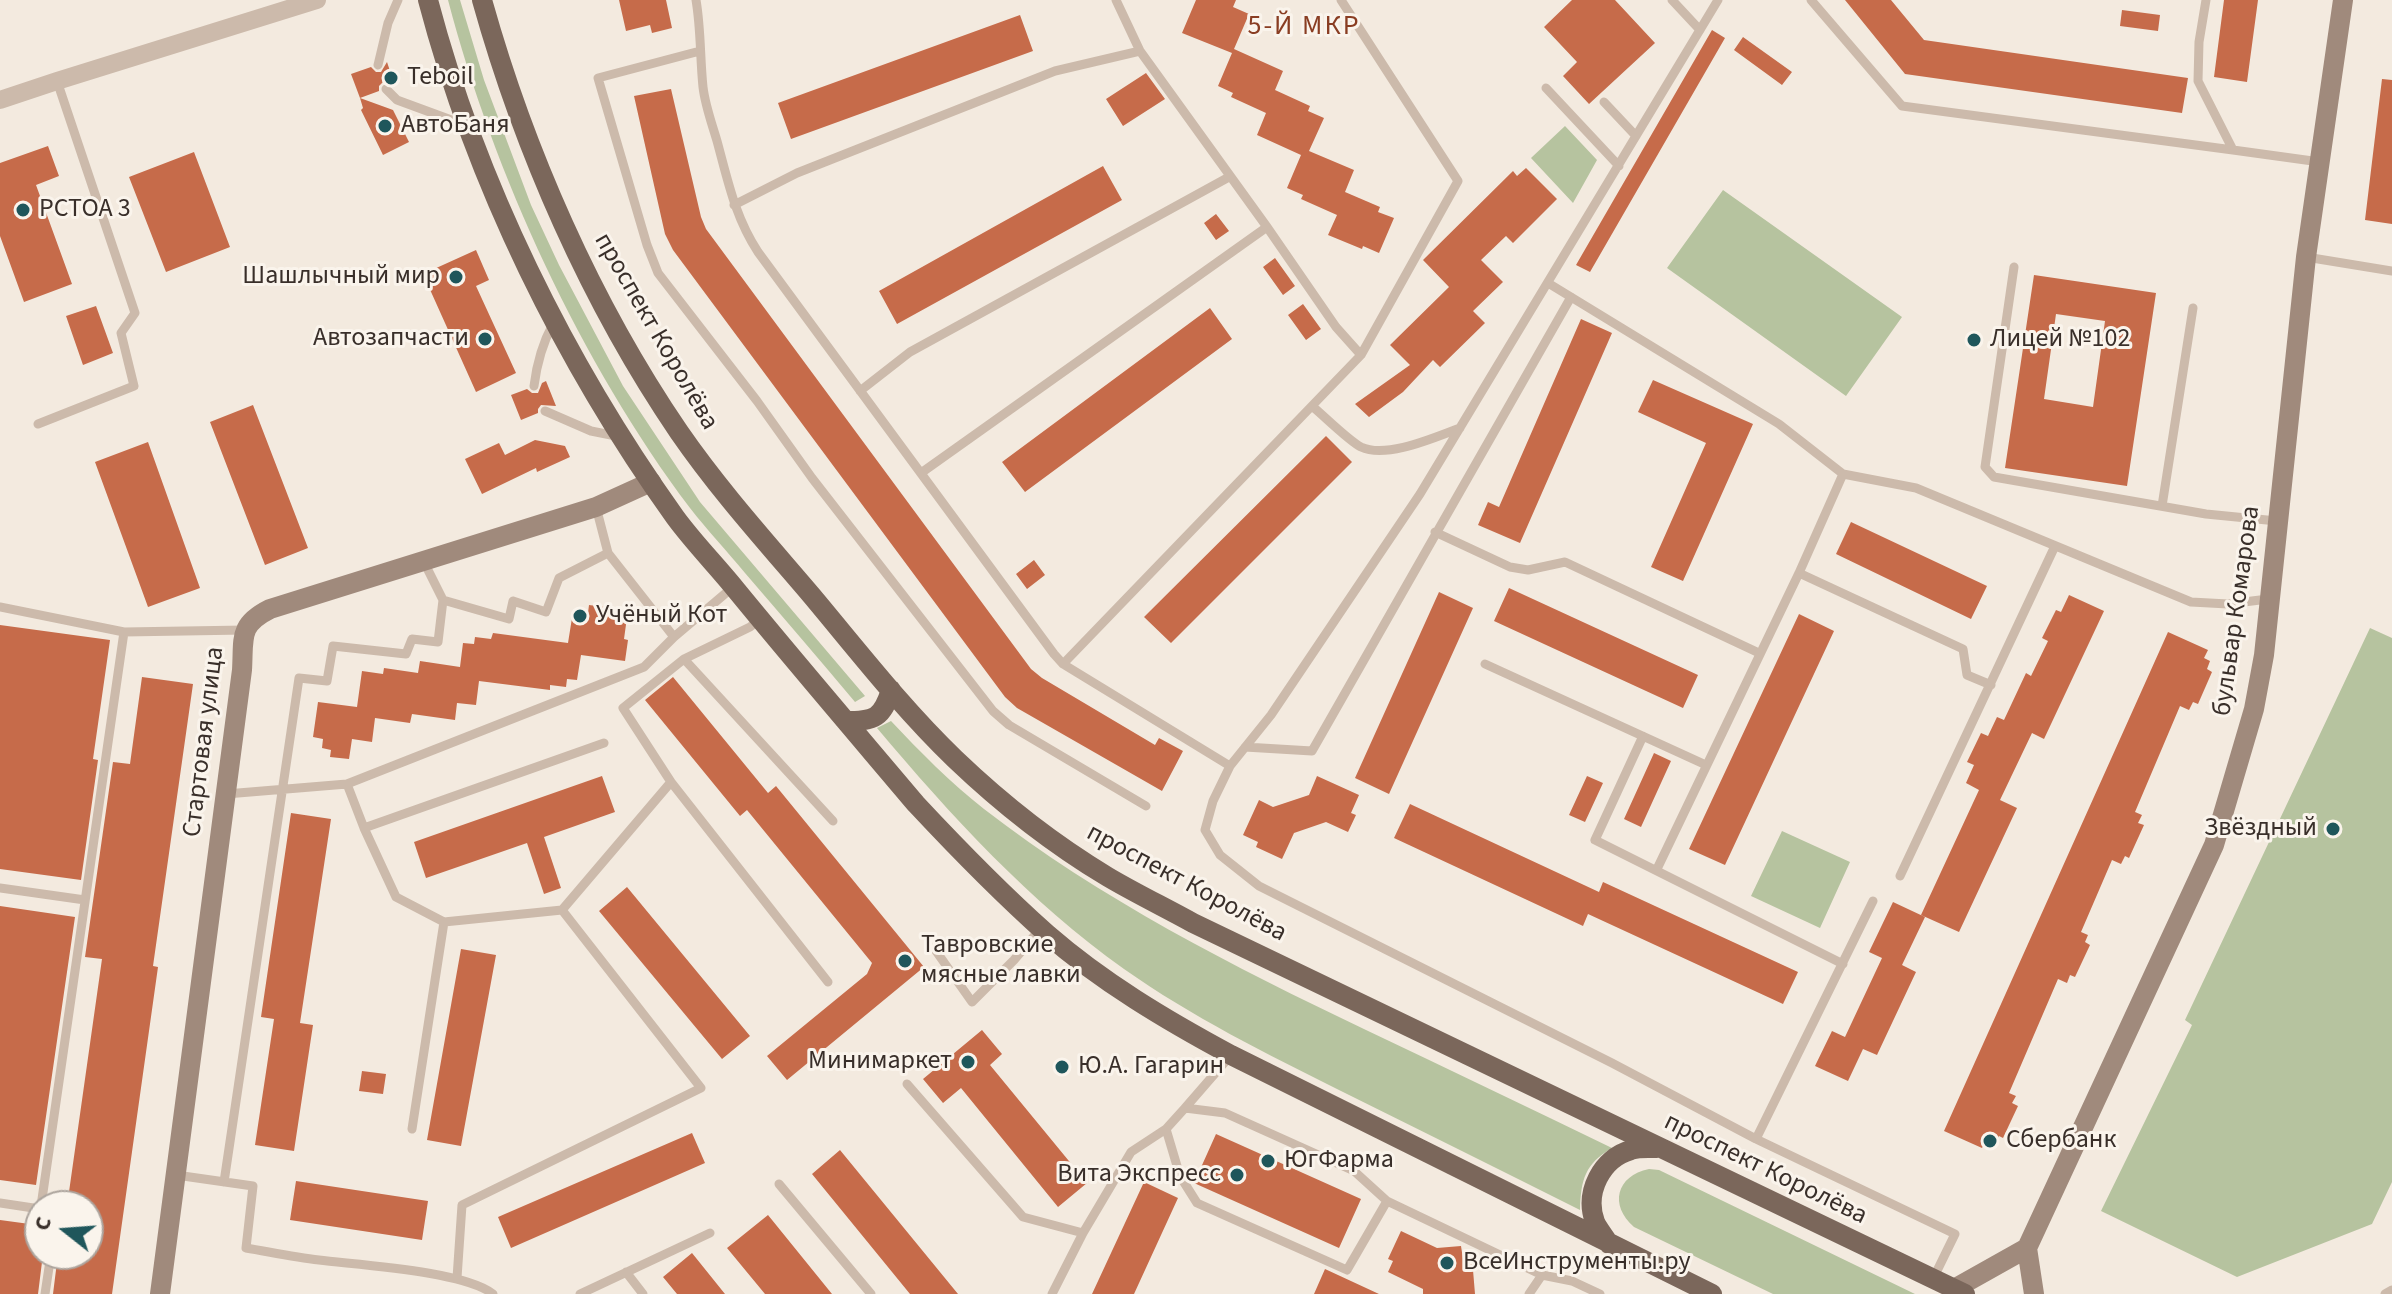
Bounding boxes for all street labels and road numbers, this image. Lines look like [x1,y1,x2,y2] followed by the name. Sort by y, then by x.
[586,228,724,436] street label: проспект Королёва
[2208,504,2268,718] street label: бульвар Комарова
[178,645,232,839] street label: Стартовая улица
[1081,818,1291,950] street label: проспект Королёва
[1658,1107,1872,1233] street label: проспект Королёва

